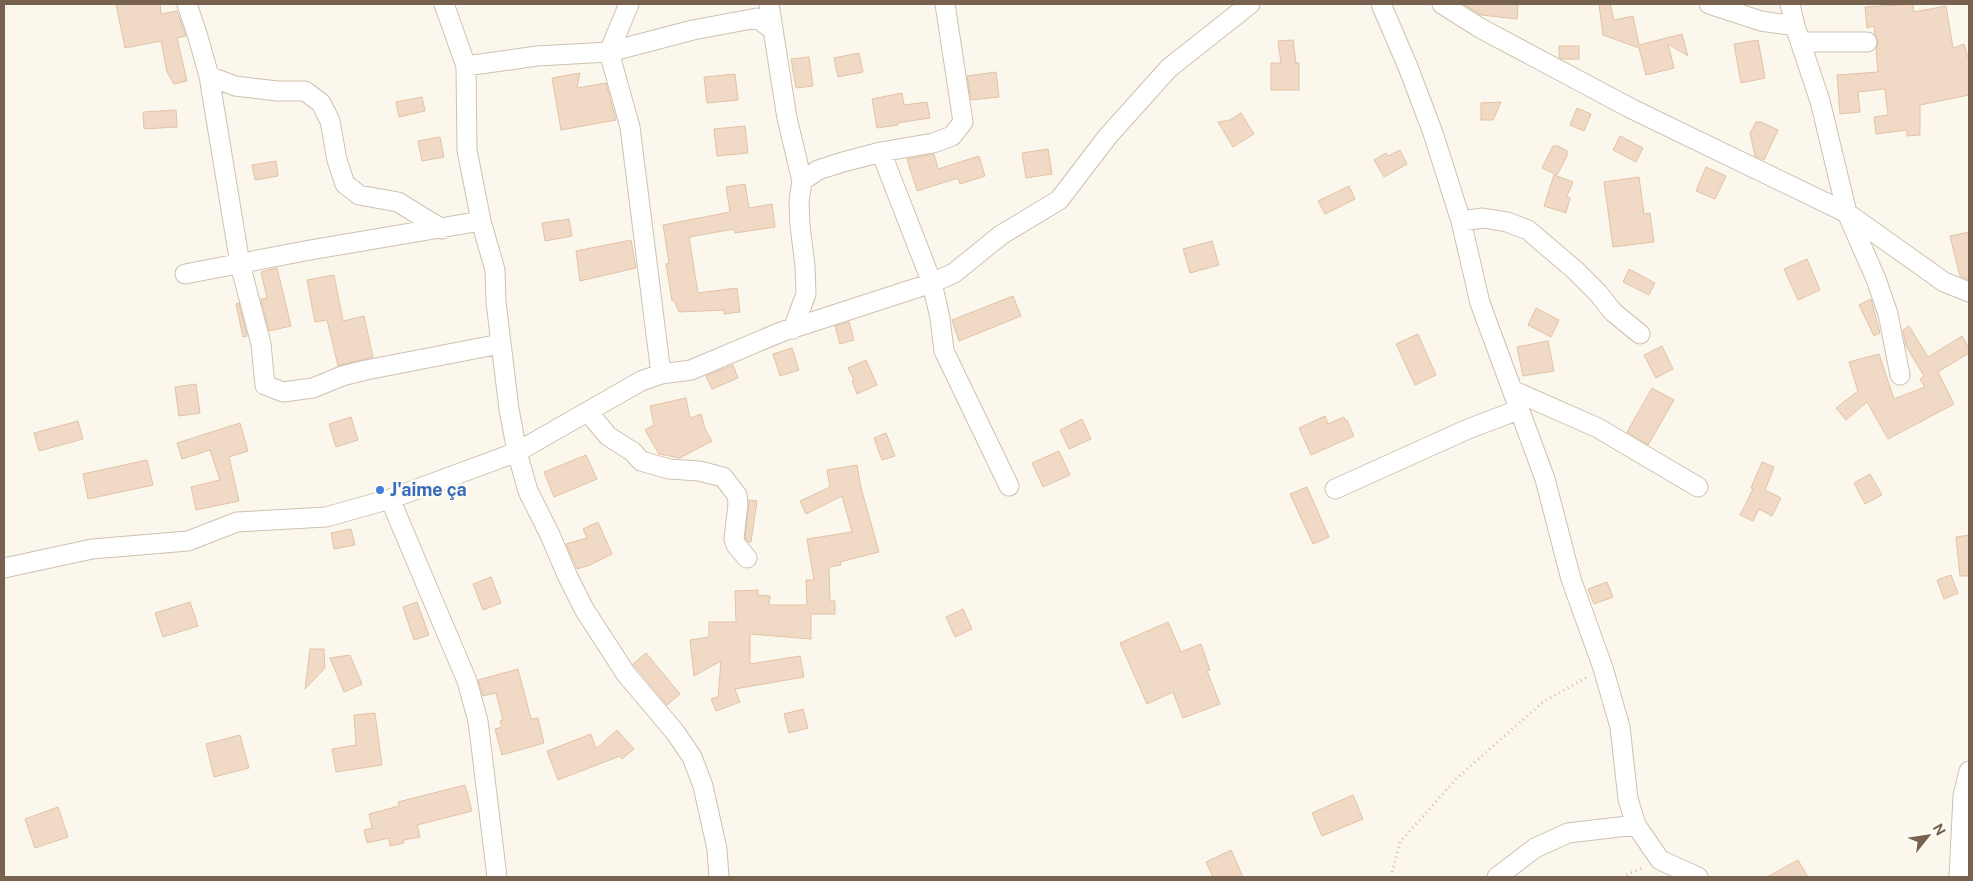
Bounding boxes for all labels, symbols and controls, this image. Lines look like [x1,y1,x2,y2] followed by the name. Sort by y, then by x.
[390,479,467,500] place label: J'aime ça
[374,484,386,496] marker: J'aime ça
[1903,811,1953,861] north arrow
[1930,821,1949,838] text: N

